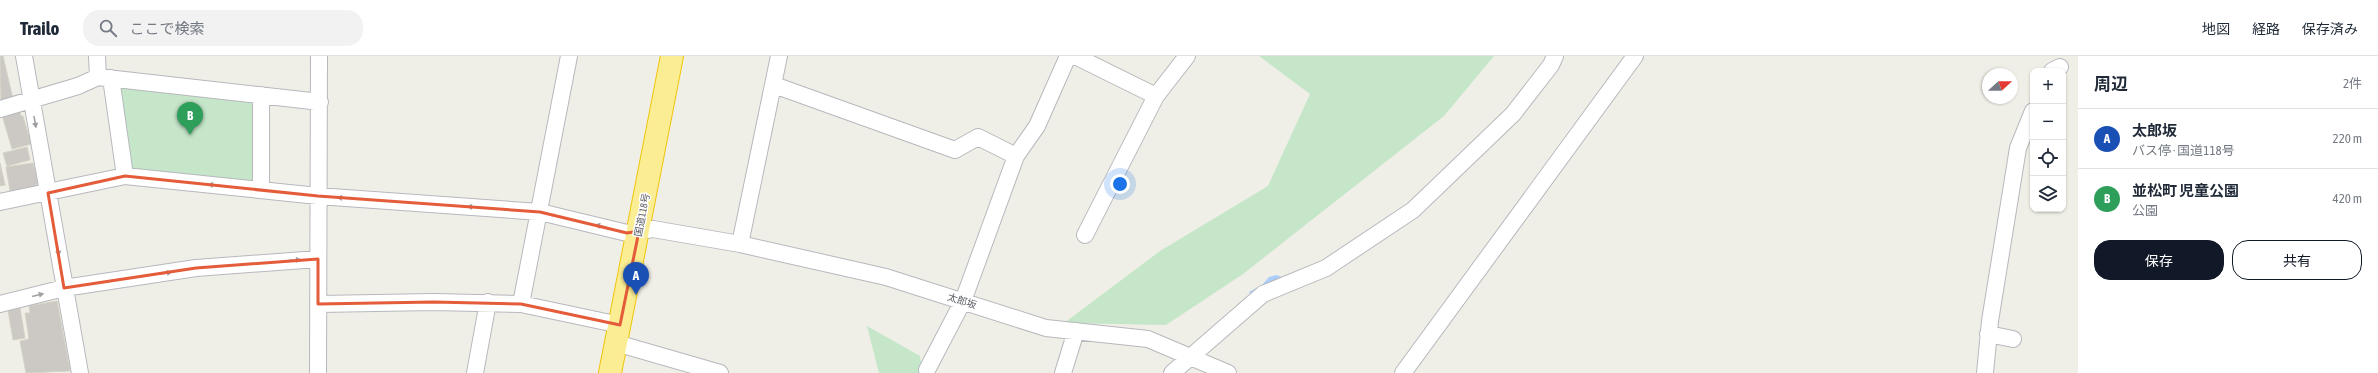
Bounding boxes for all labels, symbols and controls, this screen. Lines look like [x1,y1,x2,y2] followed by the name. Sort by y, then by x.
[83,10,363,46] search box
[20,17,59,39] text: Trailo
[97,17,119,39] icon: search
[129,20,204,37] text: ここで検索
[2202,21,2230,37] text: 地図
[2252,21,2280,37] text: 経路
[2302,21,2358,37] text: 保存済み
[1982,68,2018,104] north arrow
[2030,68,2066,212] map controls
[2030,68,2066,104] button: +
[2094,74,2128,94] text: 周辺
[2343,76,2362,91] text: 2件
[177,102,203,135] pin: B
[2030,104,2066,140] button: −
[32,116,38,128] one-way arrow
[2132,122,2177,139] text: 太郎坂
[2104,131,2110,146] text: A
[2333,131,2362,146] text: 220 m
[2030,140,2066,176] button: locate
[2132,143,2235,158] text: バス停 · 国道118号
[1110,174,1130,194] your location
[2030,176,2066,212] button: layers
[208,182,220,188] one-way arrow
[2132,182,2239,199] text: 並松町 児童公園
[2104,191,2110,206] text: B
[2333,191,2362,206] text: 420 m
[632,192,652,238] street label: 国道118号
[337,194,349,201] one-way arrow
[467,203,479,210] one-way arrow
[2132,203,2158,218] text: 公園
[595,223,607,229] one-way arrow
[2094,240,2224,280] button: 保存
[2232,240,2362,280] button: 共有
[55,244,61,256] one-way arrow
[289,257,301,264] one-way arrow
[623,262,649,295] pin: A
[160,269,172,275] one-way arrow
[32,291,44,297] one-way arrow
[946,291,978,311] street label: 太郎坂

